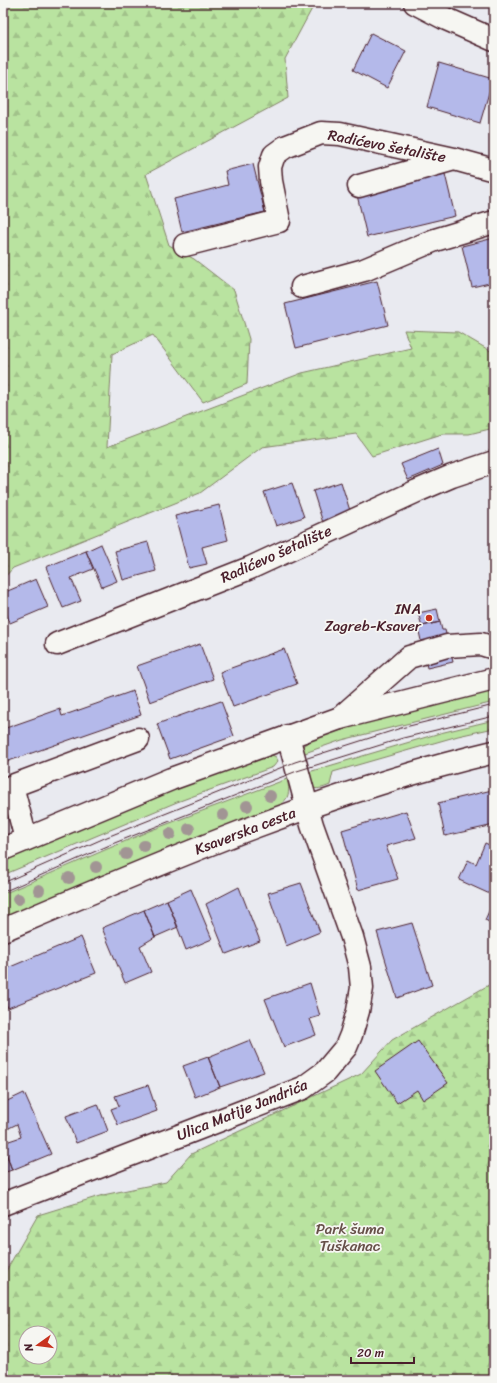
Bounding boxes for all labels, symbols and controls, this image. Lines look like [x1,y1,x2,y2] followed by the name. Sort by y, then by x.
[326,122,448,170] street label: Radićevo šetalište
[216,518,336,590] street label: Radićevo šetalište
[325,596,422,639] place label: INA Zagreb-Ksaver
[424,613,434,623] marker: INA Zagreb-Ksaver
[190,800,300,862] street label: Ksaverska cesta
[172,1072,312,1148] street label: Ulica Matije Jandrića
[316,1216,385,1259] park label: Park šuma Tuškanac
[18,1325,58,1365] north arrow
[351,1339,414,1365] scale bar
[19,1341,39,1354] text: N
[357,1342,384,1364] text: 20 m

